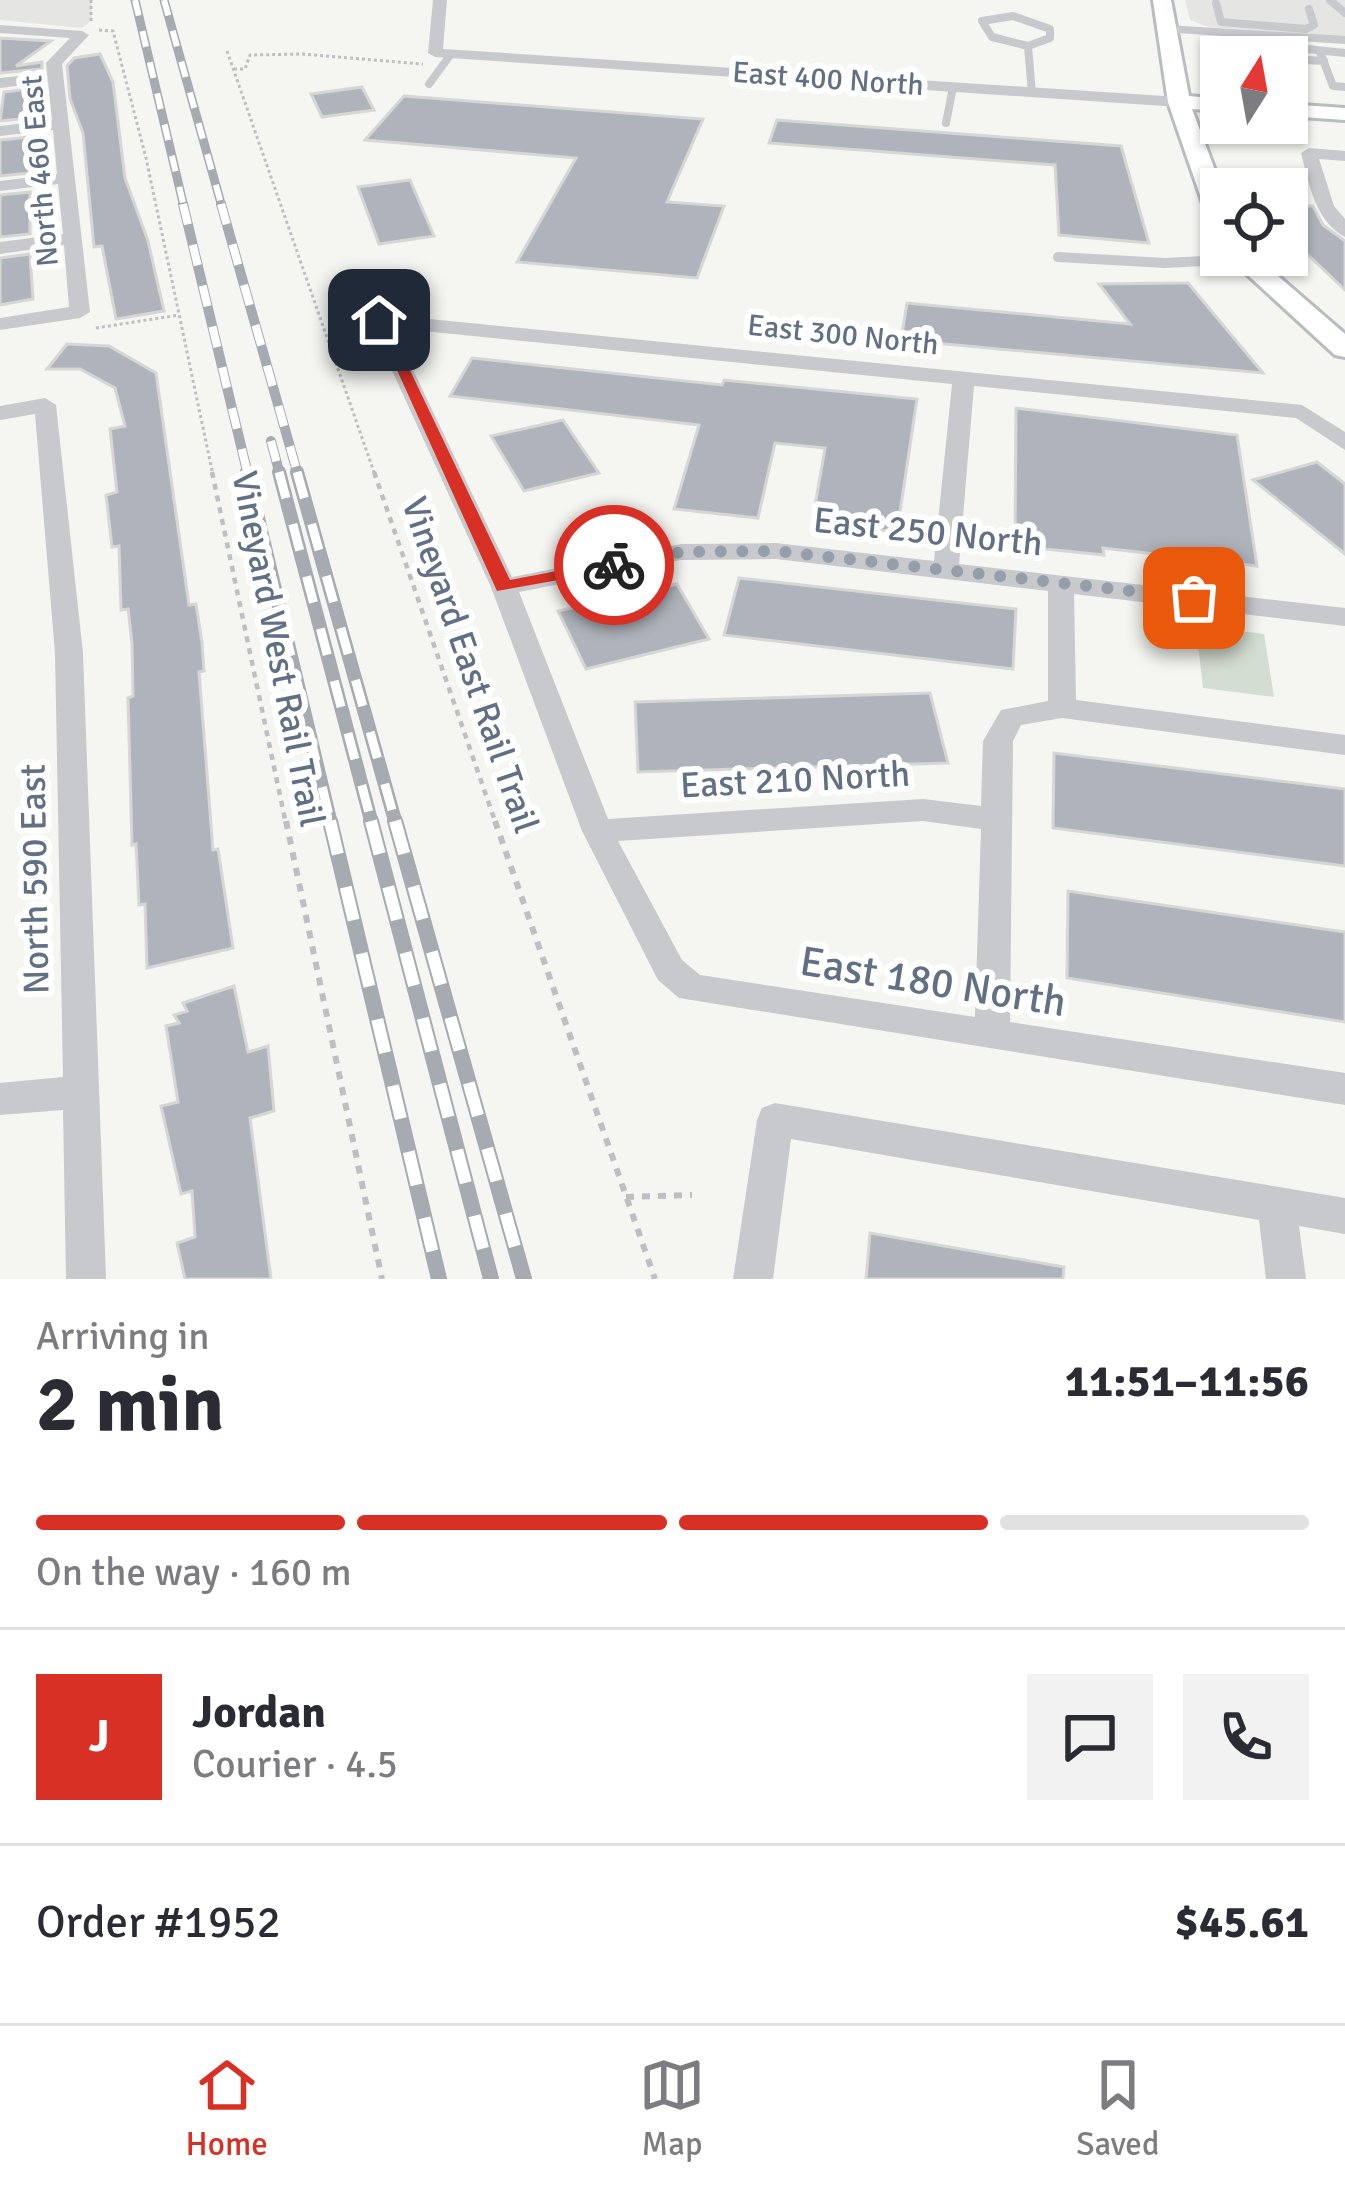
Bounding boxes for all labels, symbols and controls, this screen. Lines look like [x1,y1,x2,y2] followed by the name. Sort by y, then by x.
[1200,36,1308,144] north arrow
[1200,36,1308,276] map controls
[731,54,925,104] street label: East 400 North
[13,74,67,268] street label: North 460 East
[1200,168,1308,276] button: locate
[328,269,430,371] pin
[346,287,412,353] icon: home
[746,307,940,363] street label: East 300 North
[221,467,335,831] street label: Vineyard West Rail Trail
[391,491,549,839] street label: Vineyard East Rail Trail
[811,498,1045,566] street label: East 250 North
[554,505,674,625] courier
[581,532,647,598] icon: bike
[1143,547,1245,649] pin
[1161,565,1227,631] icon: bag
[679,752,911,808] street label: East 210 North
[10,763,60,995] street label: North 590 East
[796,936,1070,1028] street label: East 180 North
[36,1312,210,1360] text: Arriving in
[1065,1354,1309,1409] text: 11:51–11:56
[36,1357,224,1453] text: 2 min
[36,1548,352,1596] text: On the way · 160 m
[1027,1674,1153,1800] button: chat
[1183,1674,1309,1800] button: phone
[192,1685,326,1740] text: Jordan
[88,1709,110,1764] text: J
[192,1740,398,1788] text: Courier · 4.5
[36,1895,281,1950] text: Order #1952
[1175,1895,1309,1950] text: $45.61
[186,2052,268,2165] tab: Home
[639,2052,705,2165] tab: Map
[1076,2052,1159,2165] tab: Saved

